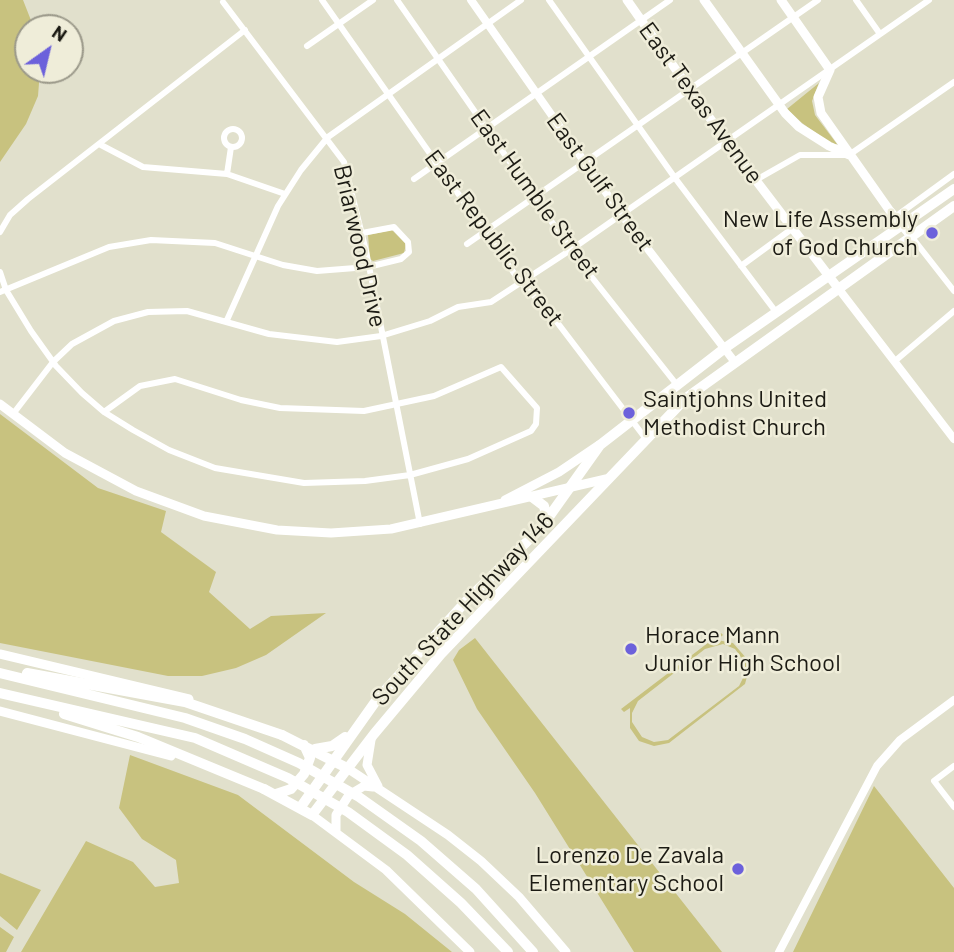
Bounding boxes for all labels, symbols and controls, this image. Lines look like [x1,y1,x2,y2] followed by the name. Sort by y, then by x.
[14,14,84,84] north arrow
[633,17,769,189] street label: East Texas Avenue
[48,20,72,46] text: N
[464,104,606,284] street label: East Humble Street
[540,107,660,257] street label: East Gulf Street
[418,144,570,332] street label: East Republic Street
[327,162,393,330] street label: Briarwood Drive
[723,205,918,261] place label: New Life Assembly of God Church
[924,225,940,241] marker: New Life Assembly of God Church
[643,385,827,441] place label: Saintjohns United Methodist Church
[621,405,637,421] marker: Saintjohns United Methodist Church
[366,506,560,712] street label: South State Highway 146
[645,621,841,677] place label: Horace Mann Junior High School
[623,641,639,657] marker: Horace Mann Junior High School
[529,841,724,897] place label: Lorenzo De Zavala Elementary School
[730,861,746,877] marker: Lorenzo De Zavala Elementary School

